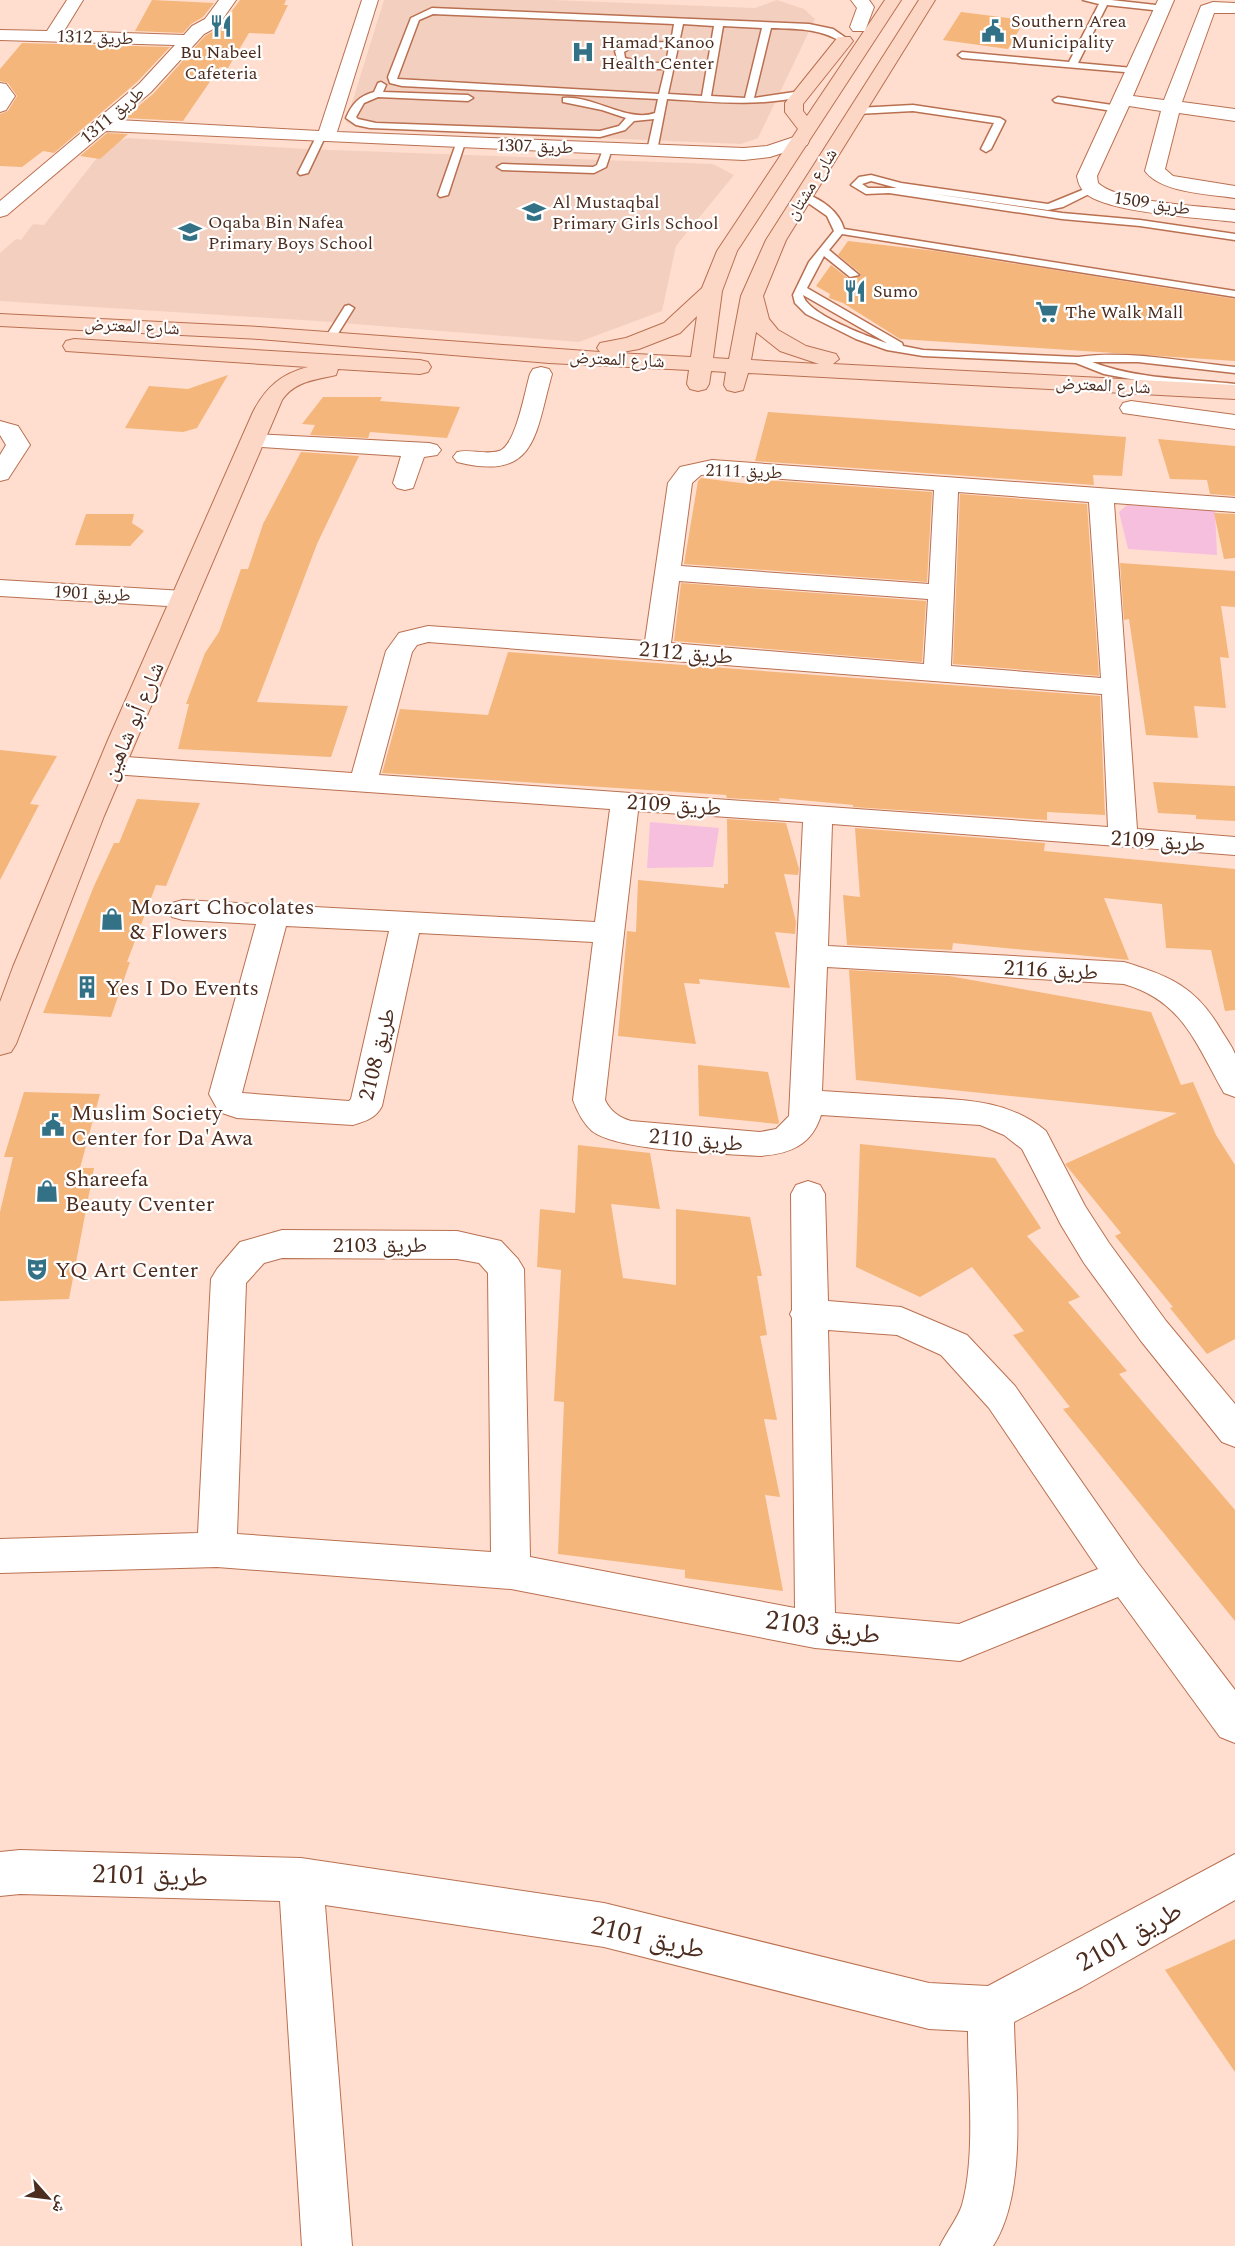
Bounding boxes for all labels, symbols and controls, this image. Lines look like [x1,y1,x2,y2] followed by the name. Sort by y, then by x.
[1011,8,1127,56] place label: Southern Area Municipality
[208,13,234,39] restaurant icon: Bu Nabeel Cafeteria
[980,18,1006,44] public building icon: Southern Area Municipality
[56,23,134,52] street label: طريق 1312
[601,29,715,77] place label: Hamad Kanoo Health Center
[180,39,262,87] place label: Bu Nabeel Cafeteria
[570,39,596,65] hospital icon: Hamad Kanoo Health Center
[74,80,151,151] street label: طريق 1311
[496,132,574,161] street label: طريق 1307
[779,143,844,226] street label: شارع مشتان
[1112,184,1192,223] street label: طريق 1509
[552,189,719,237] place label: Al Mustaqbal Primary Girls School
[521,199,547,225] school or university icon: Al Mustaqbal Primary Girls School
[208,209,373,257] place label: Oqaba Bin Nafea Primary Boys School
[177,219,203,245] school or university icon: Oqaba Bin Nafea Primary Boys School
[842,278,868,304] restaurant icon: Sumo
[873,278,918,305] place label: Sumo
[1034,299,1060,325] supermarket icon: The Walk Mall
[1065,299,1183,326] place label: The Walk Mall
[84,311,180,342] street label: شارع المعترض
[569,344,665,375] street label: شارع المعترض
[1055,370,1151,401] street label: شارع المعترض
[705,457,783,486] street label: طريق 2111
[53,578,131,609] street label: طريق 1901
[637,633,734,674] street label: طريق 2112
[93,657,173,786] street label: شارع أبو شاهين
[626,786,722,825] street label: طريق 2109
[1110,822,1206,861] street label: طريق 2109
[130,891,315,949] place label: Mozart Chocolates & Flowers
[99,906,125,932] shop icon: Mozart Chocolates & Flowers
[1003,952,1099,989] street label: طريق 2116
[105,972,259,1005] place label: Yes I Do Events
[74,974,100,1000] building icon: Yes I Do Events
[350,1004,405,1104] street label: طريق 2108
[71,1097,253,1155] place label: Muslim Society Center for Da'Awa
[40,1112,66,1138] public building icon: Muslim Society Center for Da'Awa
[647,1120,744,1161] street label: طريق 2110
[65,1163,215,1221] place label: Shareefa Beauty Cventer
[34,1178,60,1204] shop icon: Shareefa Beauty Cventer
[333,1229,427,1262] street label: طريق 2103
[55,1254,199,1287] place label: YQ Art Center
[24,1256,50,1282] theatre icon: YQ Art Center
[762,1599,883,1657] street label: طريق 2103
[91,1853,209,1899] street label: طريق 2101
[1069,1890,1190,1983] street label: طريق 2101
[586,1904,709,1971] street label: طريق 2101
[18,2168,78,2228] north arrow
[46,2191,75,2218] text: ش

